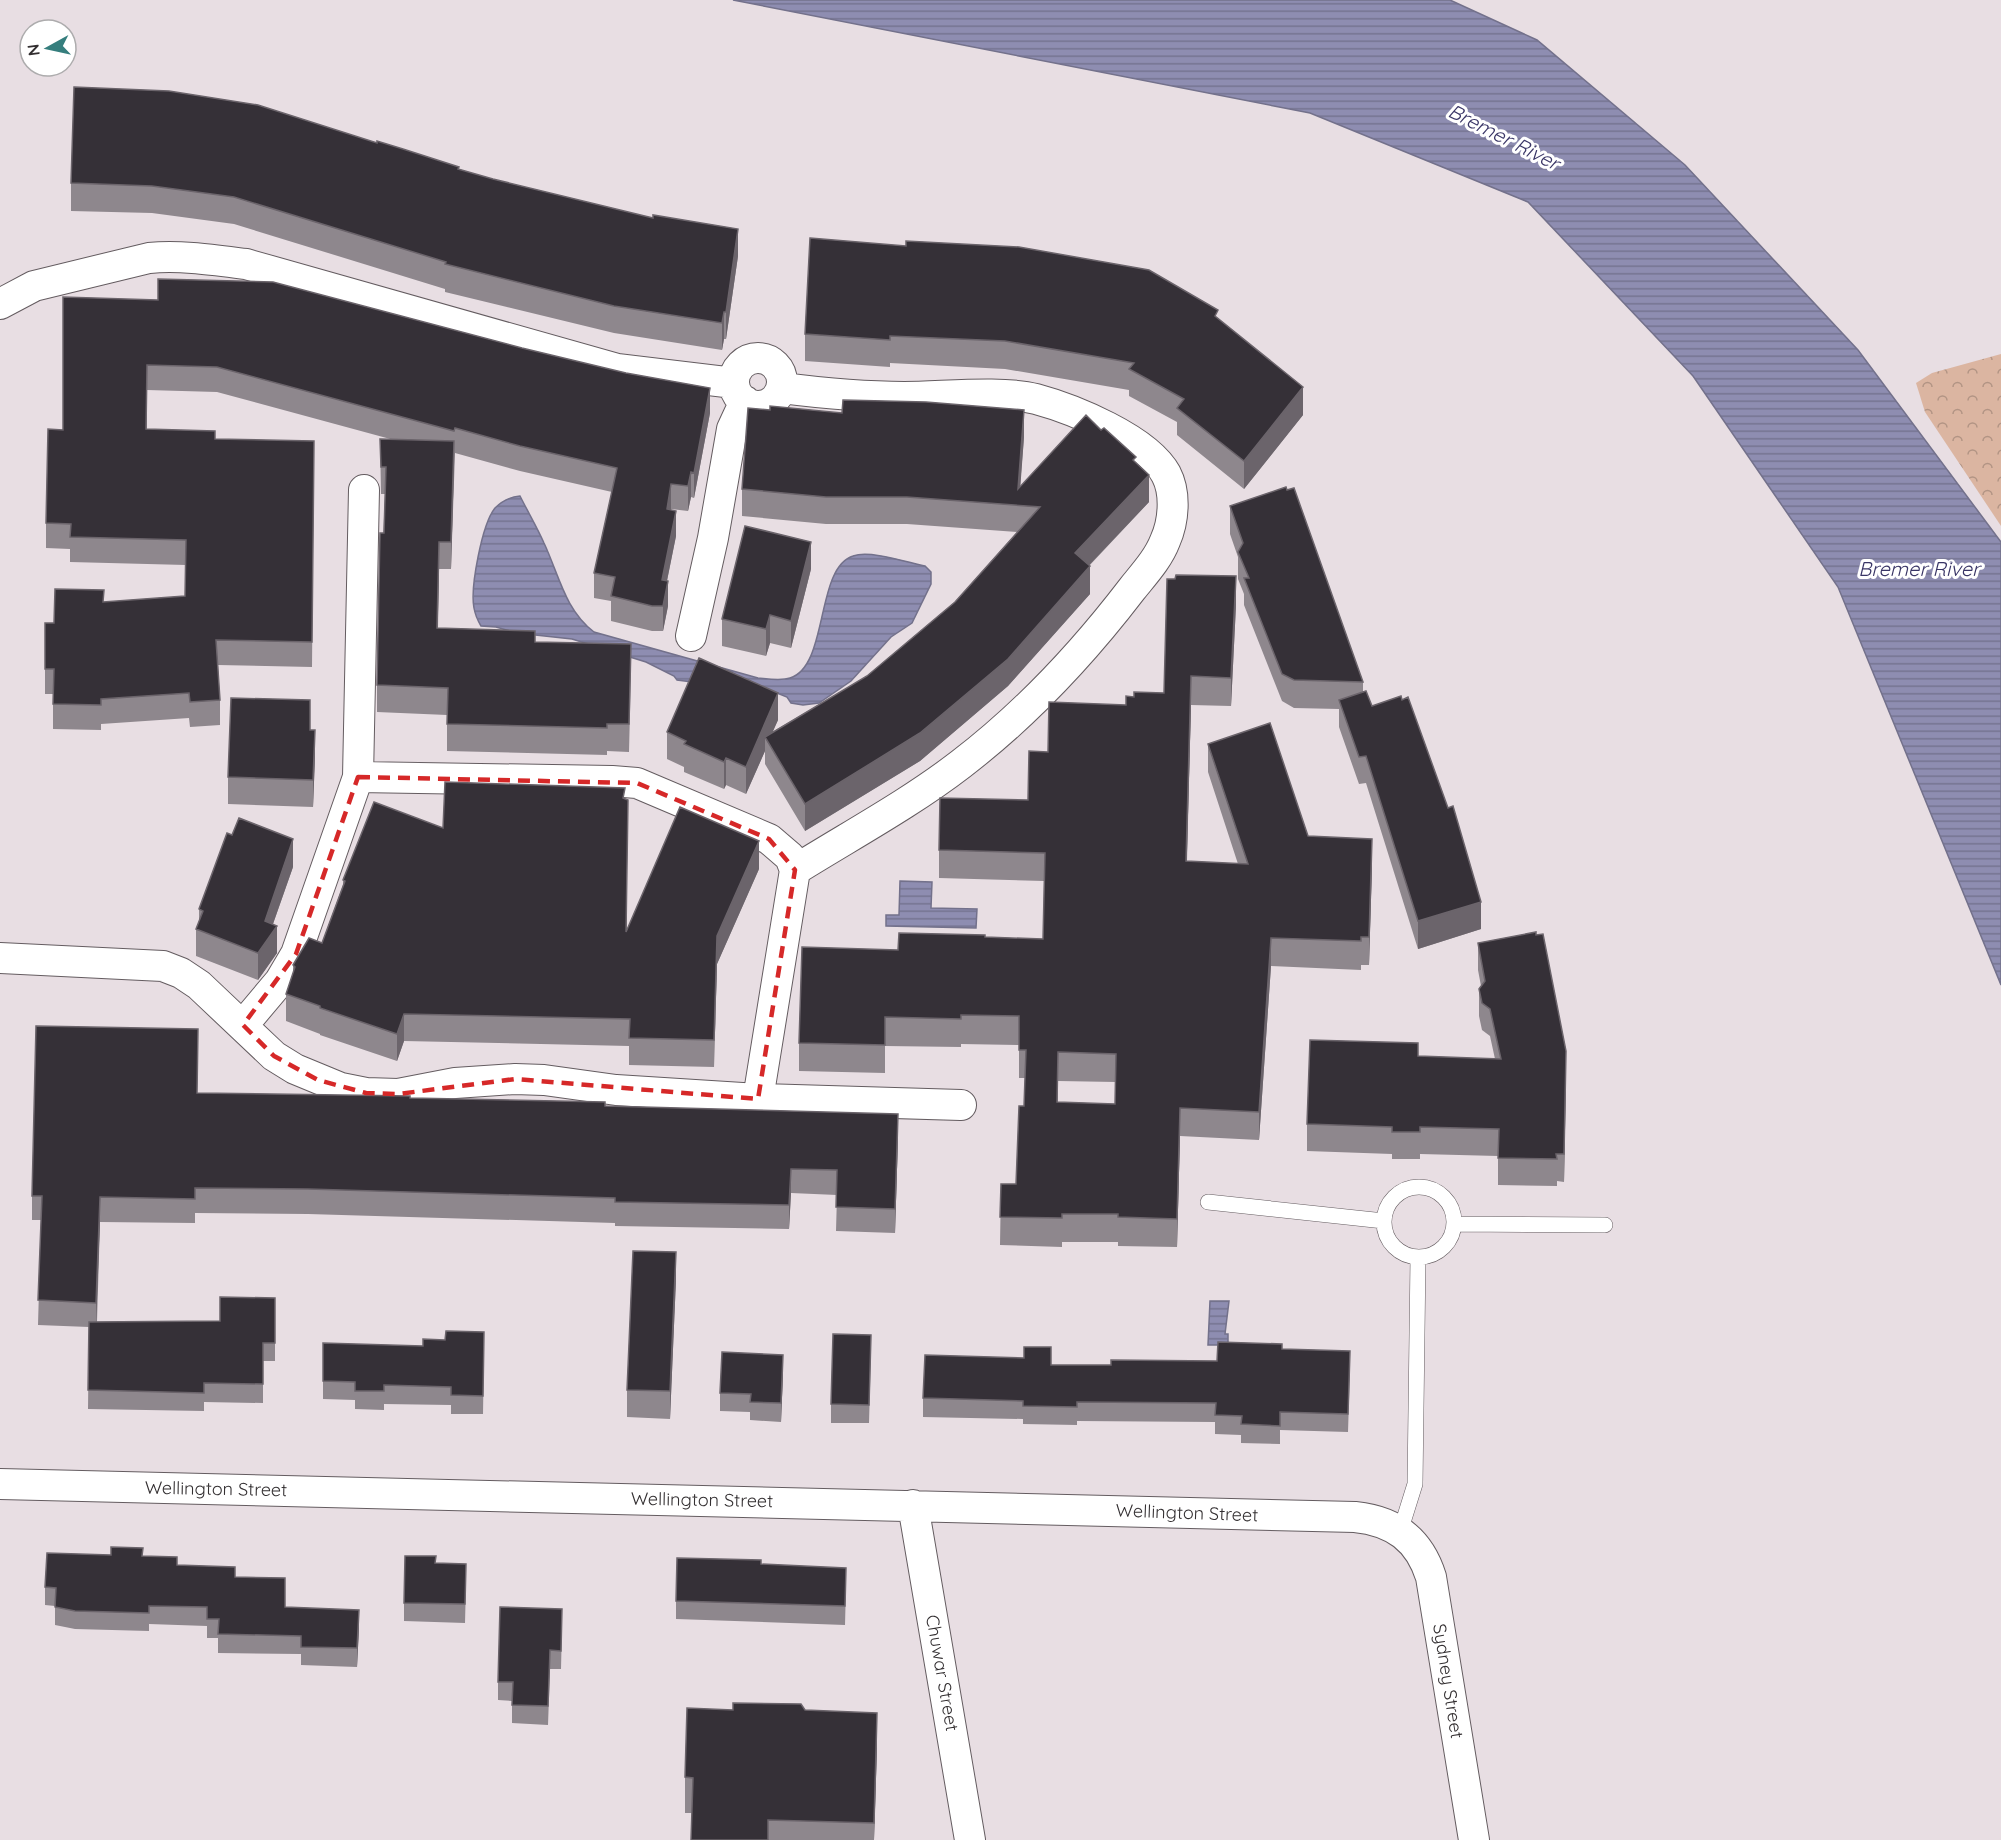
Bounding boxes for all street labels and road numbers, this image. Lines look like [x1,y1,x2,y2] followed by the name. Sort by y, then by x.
[145,1476,287,1501] street label: Wellington Street
[631,1487,773,1512] street label: Wellington Street
[1115,1499,1259,1526] street label: Wellington Street
[921,1613,964,1733] street label: Chuwar Street
[1428,1622,1469,1740] street label: Sydney Street

